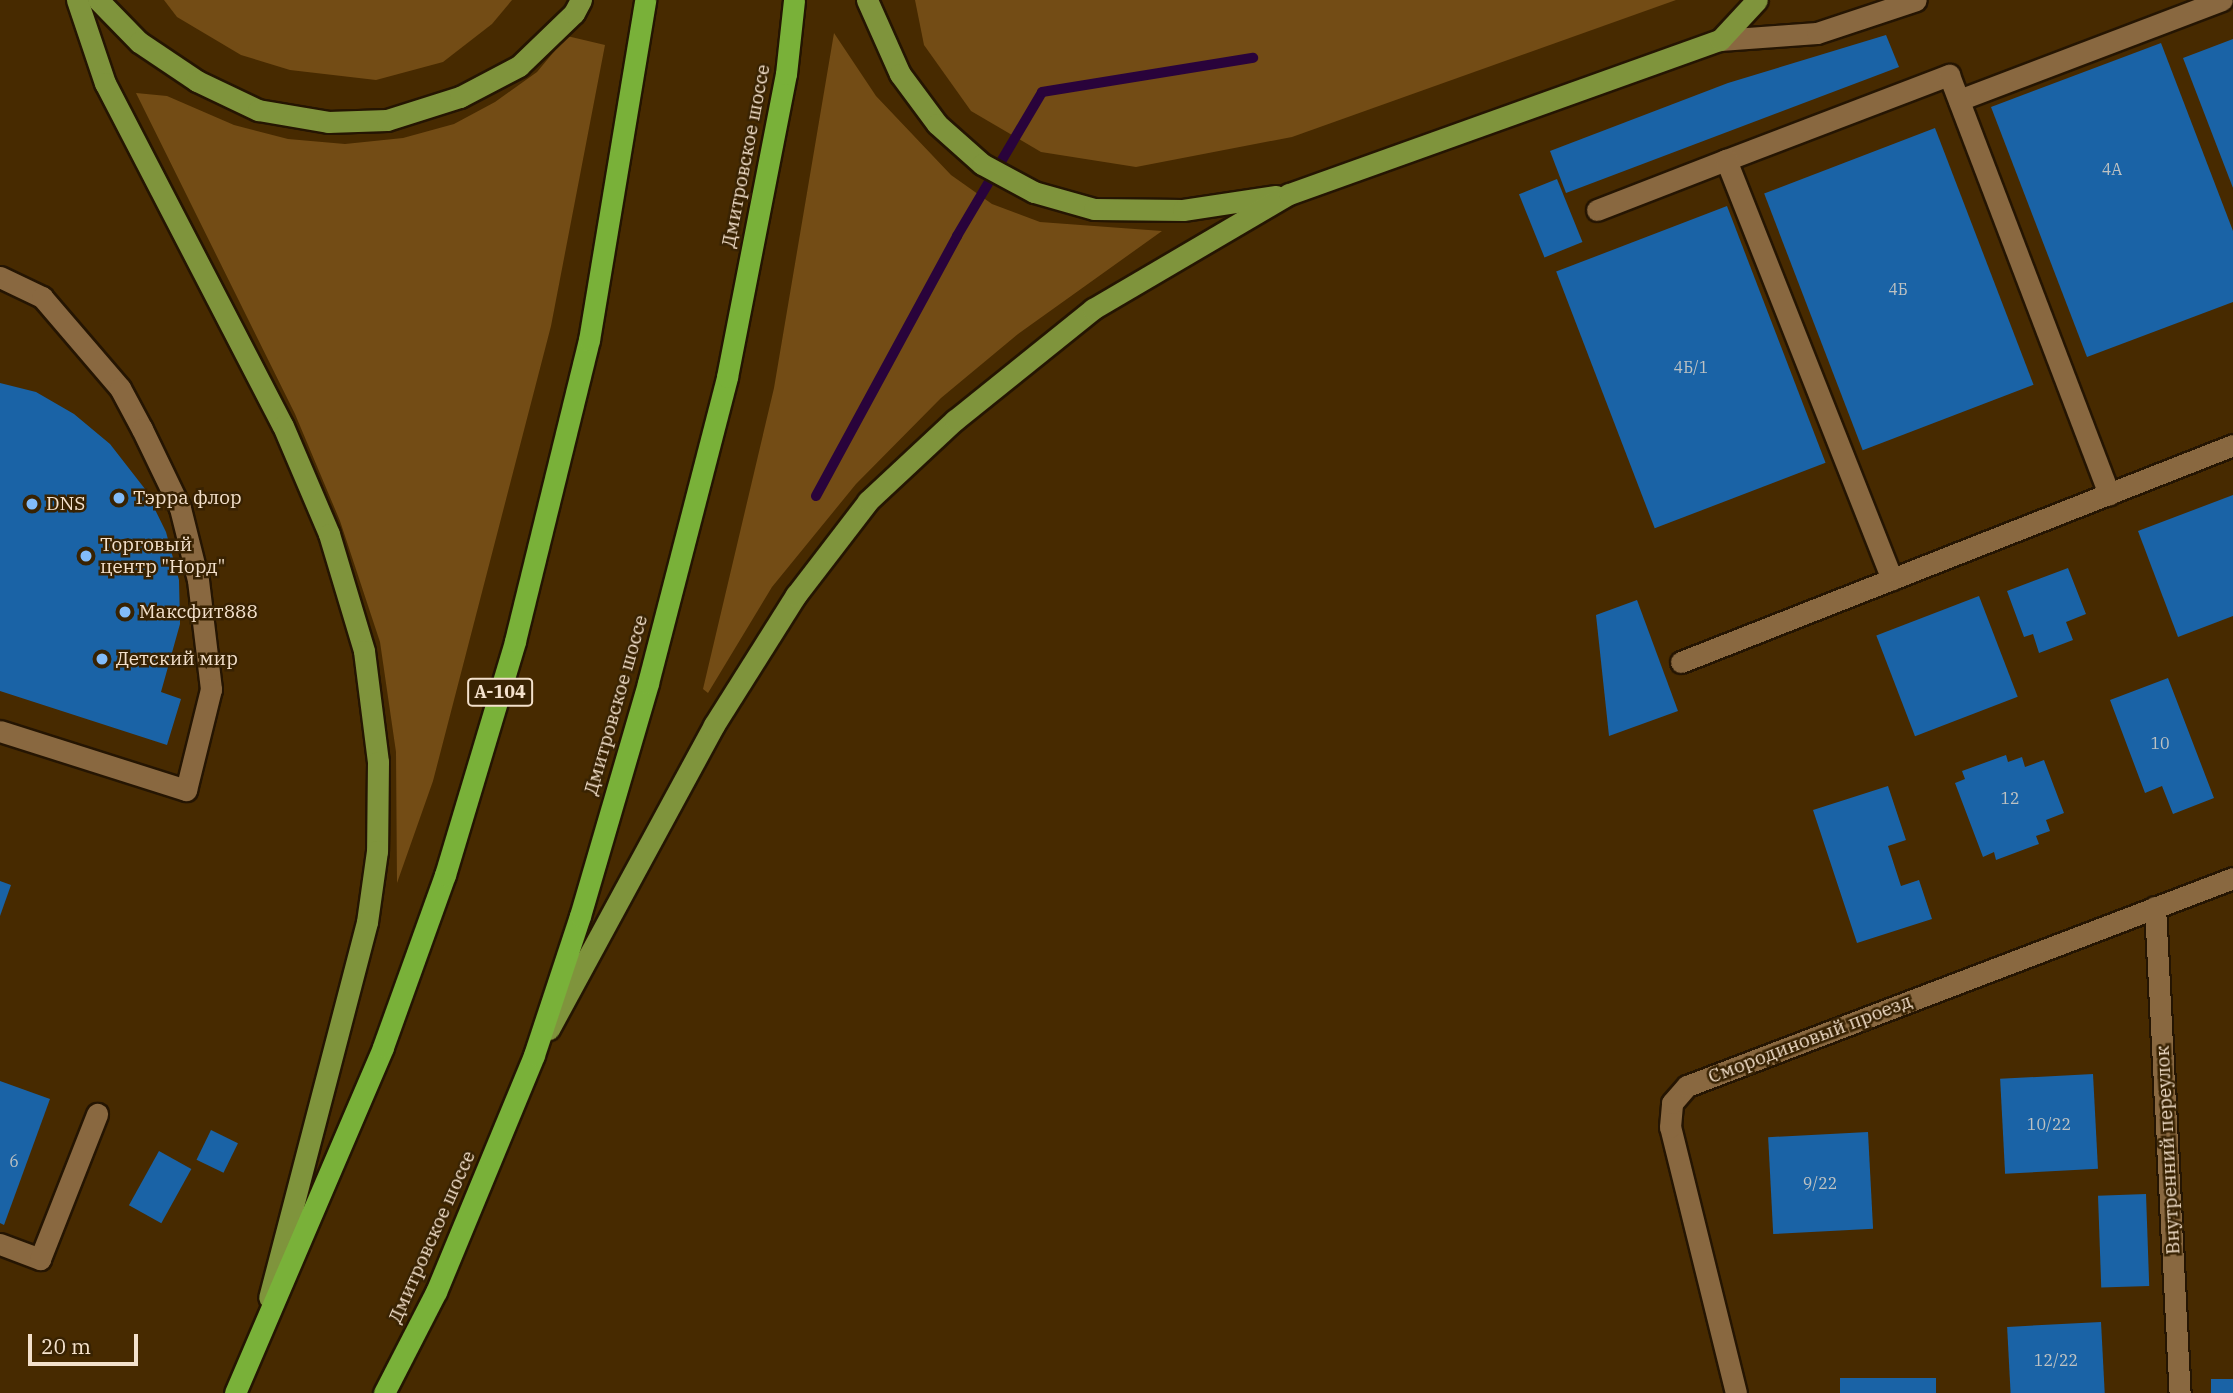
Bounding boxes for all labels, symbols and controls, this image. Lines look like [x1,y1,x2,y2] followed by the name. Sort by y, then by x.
[717,62,775,250] street label: Дмитровское шоссе
[2102,159,2122,179] house number: 4А
[1888,279,1908,299] house number: 4Б
[1674,357,1708,377] house number: 4Б/1
[133,487,242,509] place label: Тэрра флор
[111,490,127,506] marker: Тэрра флор
[46,493,85,515] place label: DNS
[24,496,40,512] marker: DNS
[100,534,225,578] place label: Торговый центр "Норд"
[78,548,94,564] marker: Торговый центр "Норд"
[139,601,258,623] place label: Максфит888
[117,604,133,620] marker: Максфит888
[579,612,653,798] street label: Дмитровское шоссе
[116,648,238,670] place label: Детский мир
[94,651,110,667] marker: Детский мир
[467,678,533,706] road number: А-104
[2150,733,2170,753] house number: 10
[2000,788,2020,808] house number: 12
[1705,990,1915,1088] street label: Смородиновый проезд
[2151,1045,2185,1255] street label: Внутренний переулок
[2027,1114,2071,1134] house number: 10/22
[384,1147,480,1327] street label: Дмитровское шоссе
[9,1151,19,1171] house number: 6
[1803,1173,1837,1193] house number: 9/22
[32,1320,142,1364] scale bar
[41,1332,91,1360] text: 20 m
[2034,1350,2078,1370] house number: 12/22

